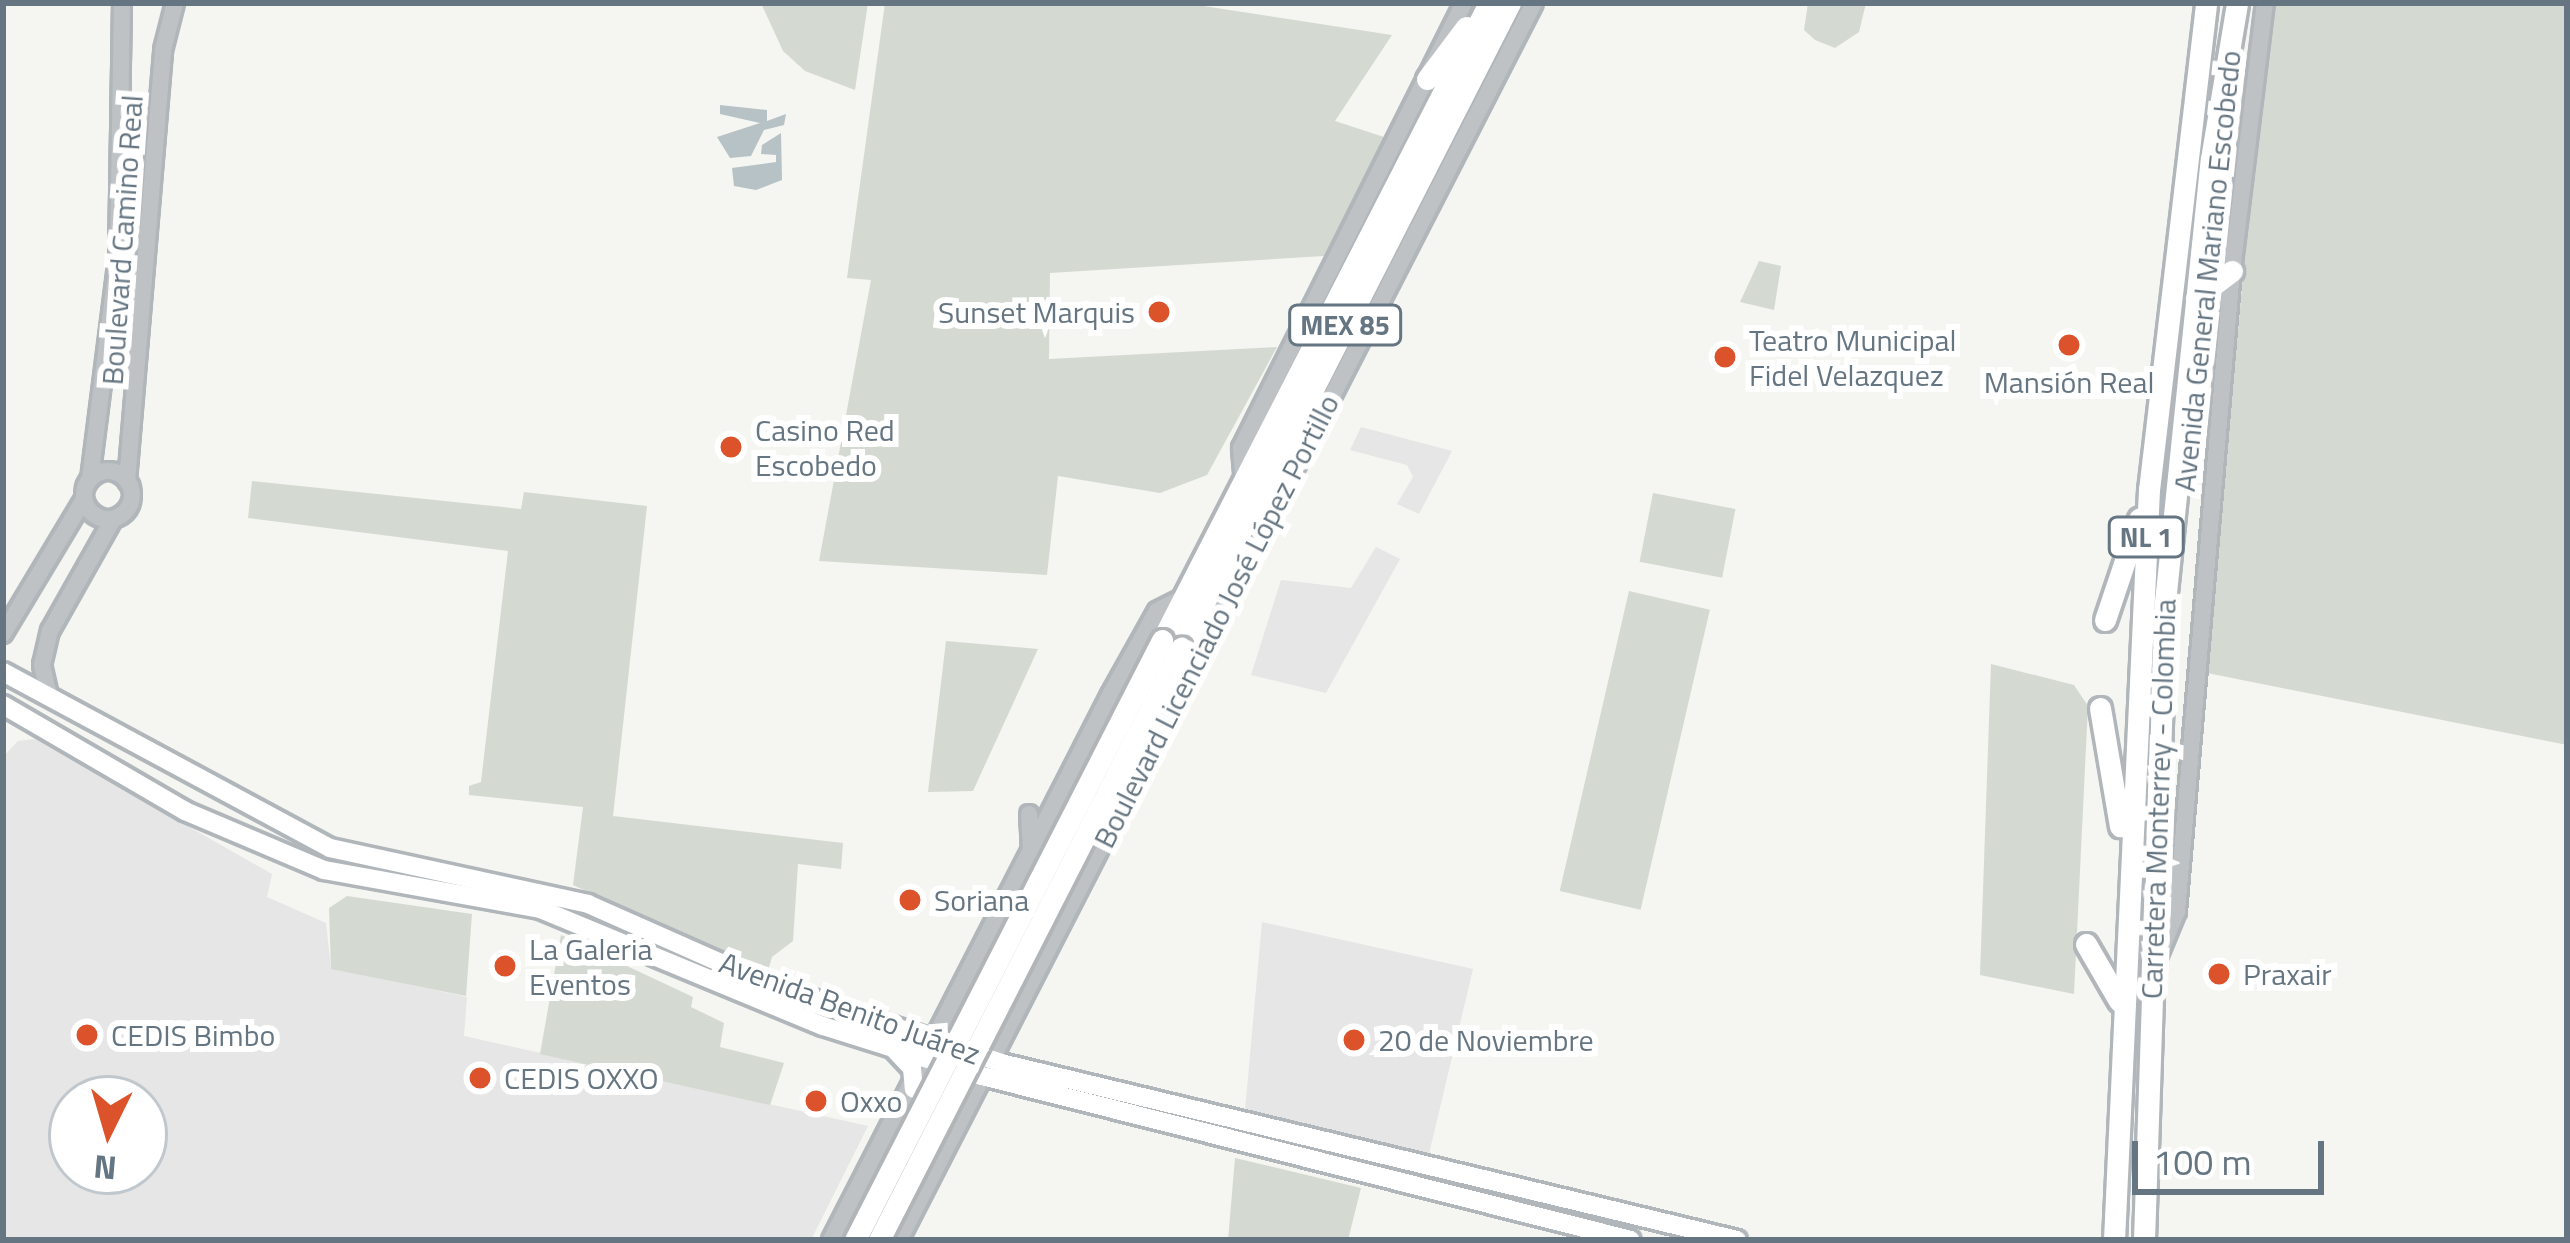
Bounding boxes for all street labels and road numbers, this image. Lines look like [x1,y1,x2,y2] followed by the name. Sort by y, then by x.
[2166,49,2248,493] street label: Avenida General Mariano Escobedo
[94,94,150,386] street label: Boulevard Camino Real
[1288,304,1402,346] road number: MEX 85
[1086,388,1346,854] street label: Boulevard Licenciado José López Portillo
[2107,516,2185,558] road number: NL 1
[2133,598,2183,1000] street label: Carretera Monterrey - Colombia
[715,944,985,1072] street label: Avenida Benito Juárez

